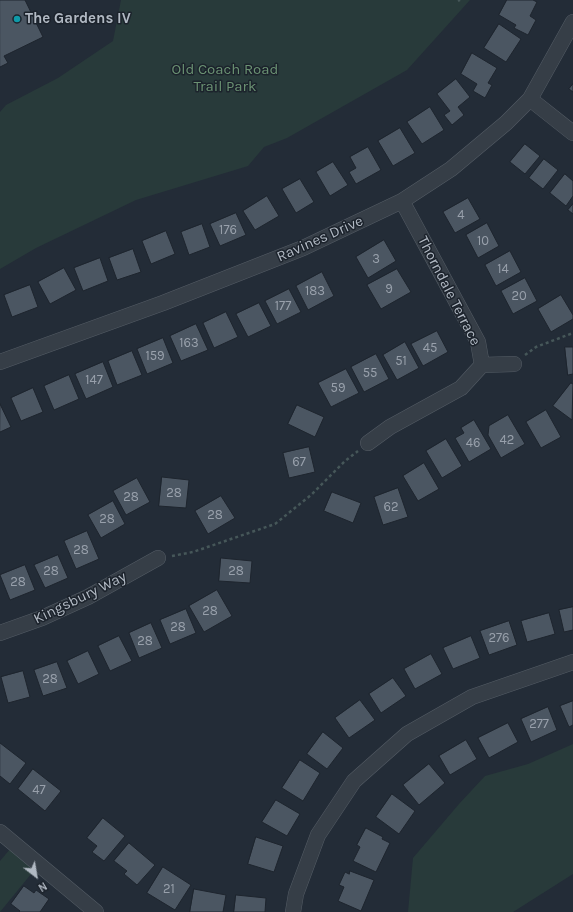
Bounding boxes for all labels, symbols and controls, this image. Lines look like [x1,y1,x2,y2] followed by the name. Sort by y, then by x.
[25,10,131,28] place label: The Gardens IV
[12,14,22,24] marker: The Gardens IV
[172,61,278,96] park label: Old Coach Road Trail Park
[457,207,465,223] house number: 4
[274,212,366,266] street label: Ravines Drive
[219,222,237,238] house number: 176
[414,233,484,349] street label: Thorndale Terrace
[477,233,489,249] house number: 10
[372,251,380,267] house number: 3
[497,261,509,277] house number: 14
[385,281,393,297] house number: 9
[305,283,325,299] house number: 183
[511,288,527,304] house number: 20
[275,298,291,314] house number: 177
[179,335,199,351] house number: 163
[423,340,437,356] house number: 45
[145,348,165,364] house number: 159
[395,353,407,369] house number: 51
[363,365,377,381] house number: 55
[85,372,103,388] house number: 147
[331,380,345,396] house number: 59
[500,432,514,448] house number: 42
[466,435,480,451] house number: 46
[292,454,306,470] house number: 67
[166,485,182,501] house number: 28
[123,489,139,505] house number: 28
[384,499,398,515] house number: 62
[207,507,223,523] house number: 28
[99,511,115,527] house number: 28
[73,542,89,558] house number: 28
[43,563,59,579] house number: 28
[228,563,244,579] house number: 28
[31,568,129,628] street label: Kingsbury Way
[10,574,26,590] house number: 28
[202,603,218,619] house number: 28
[170,619,186,635] house number: 28
[488,630,510,646] house number: 276
[137,633,153,649] house number: 28
[42,671,58,687] house number: 28
[529,716,549,732] house number: 277
[32,782,46,798] house number: 47
[16,856,56,896] north arrow
[36,879,49,894] text: N
[163,881,175,897] house number: 21

